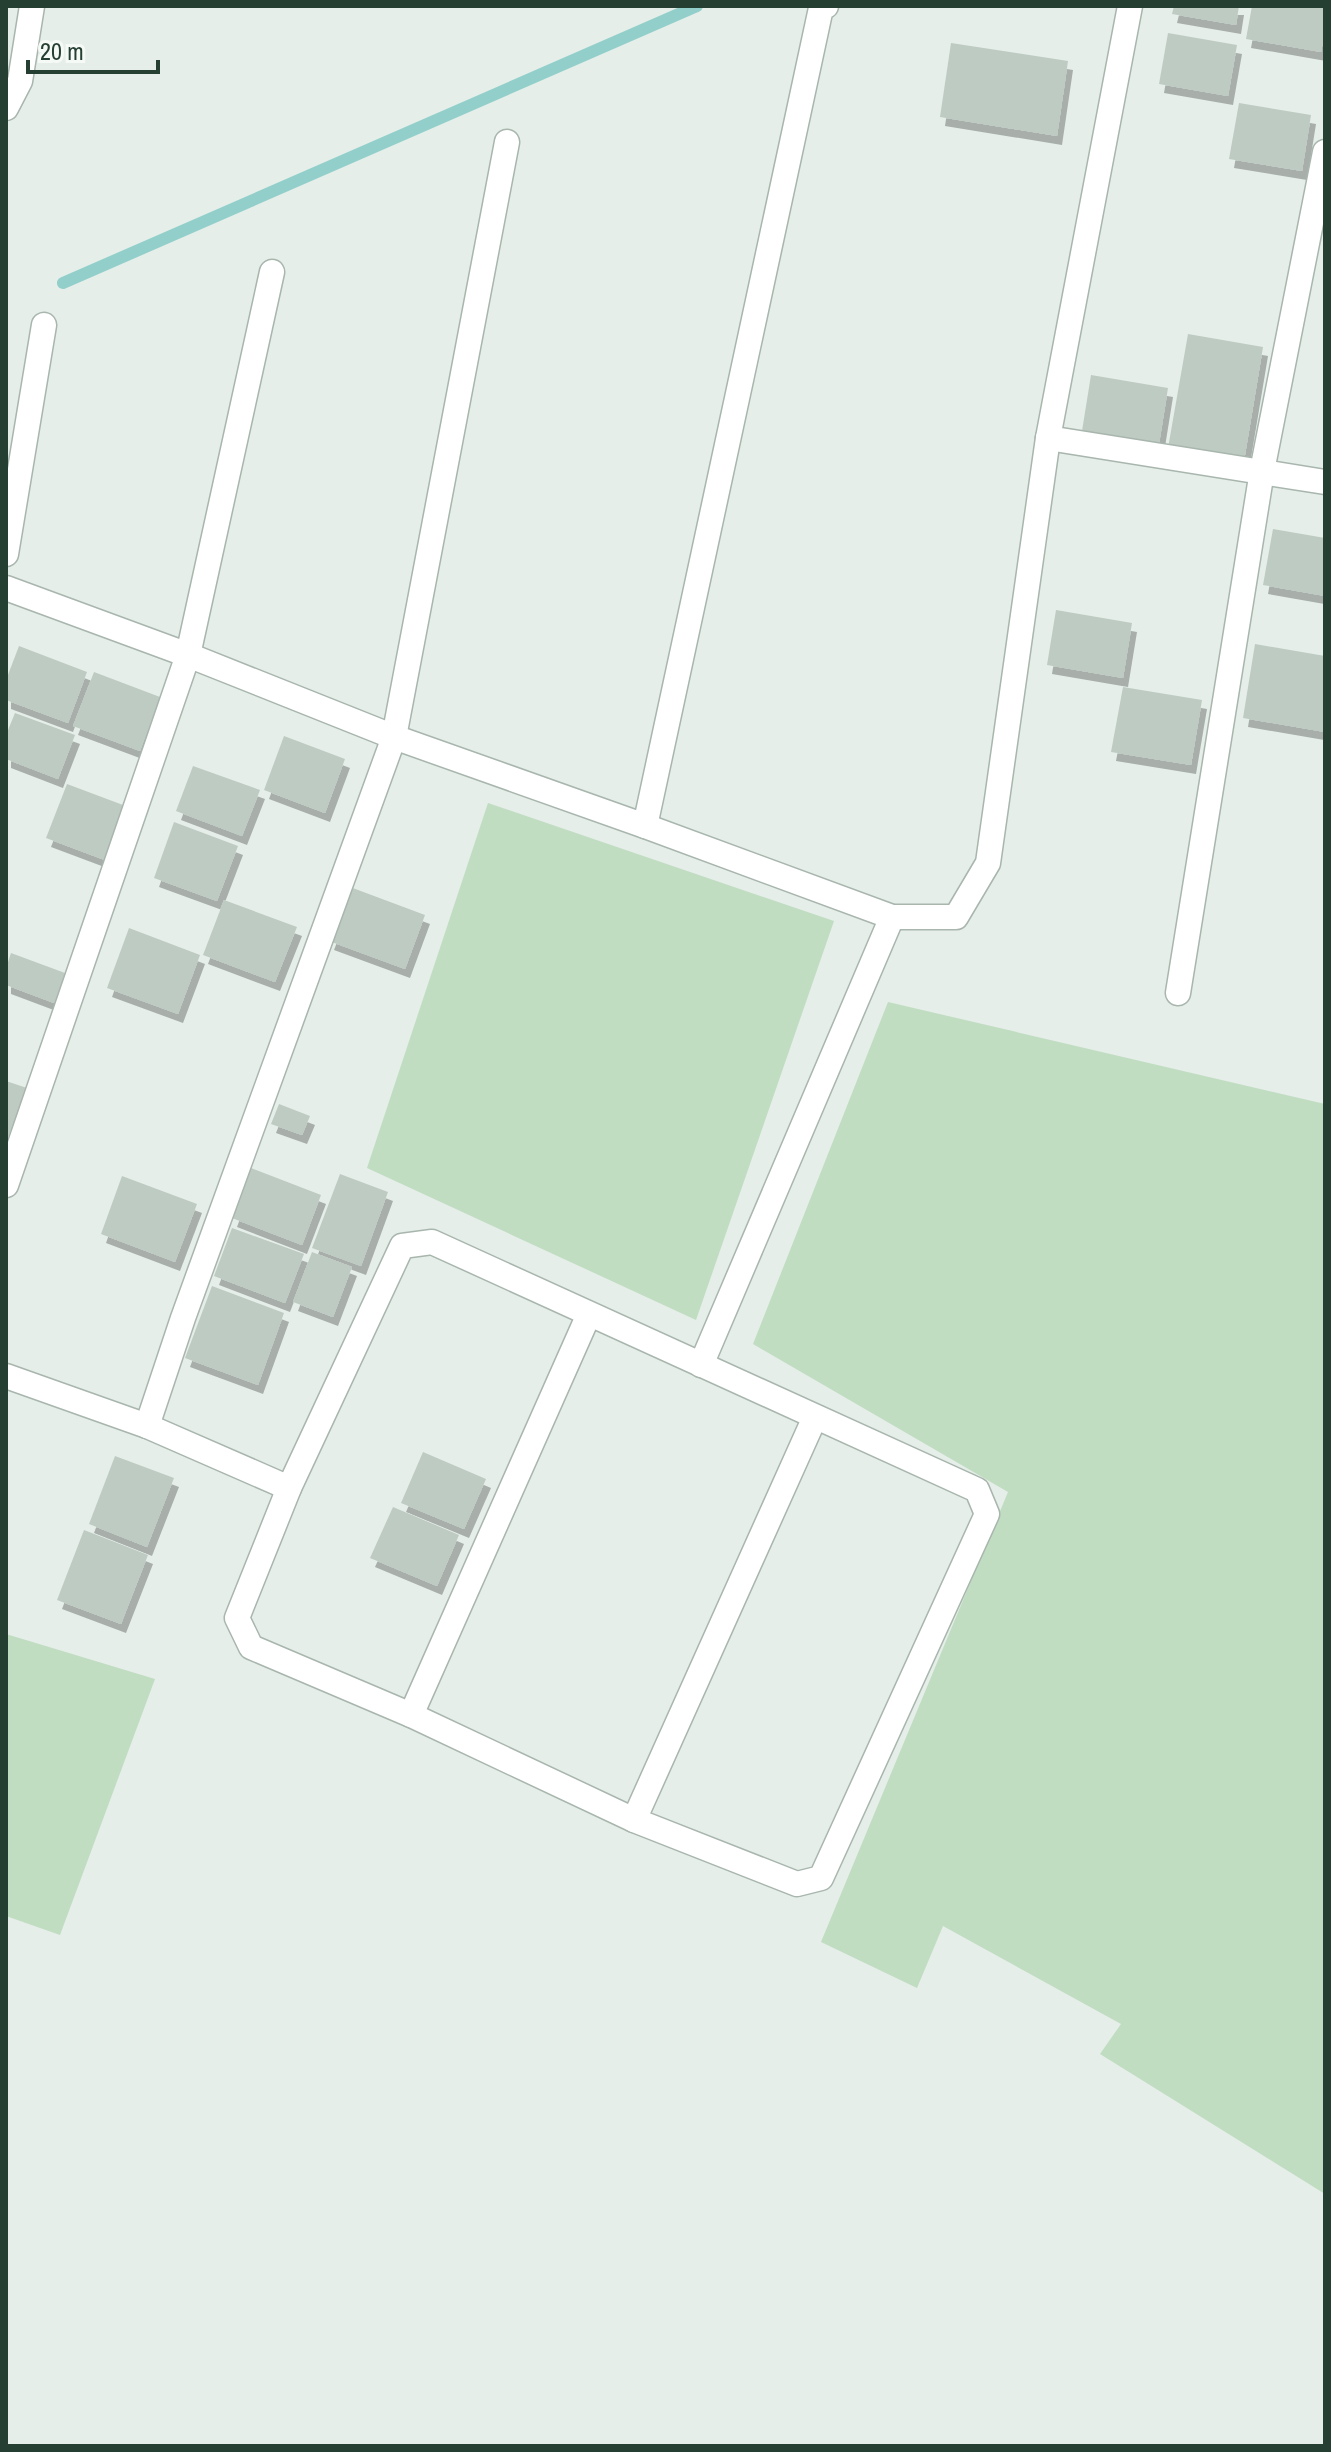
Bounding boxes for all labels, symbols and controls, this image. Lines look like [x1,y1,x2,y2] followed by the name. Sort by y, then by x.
[28,24,158,74] scale bar
[40,35,84,67] text: 20 m

